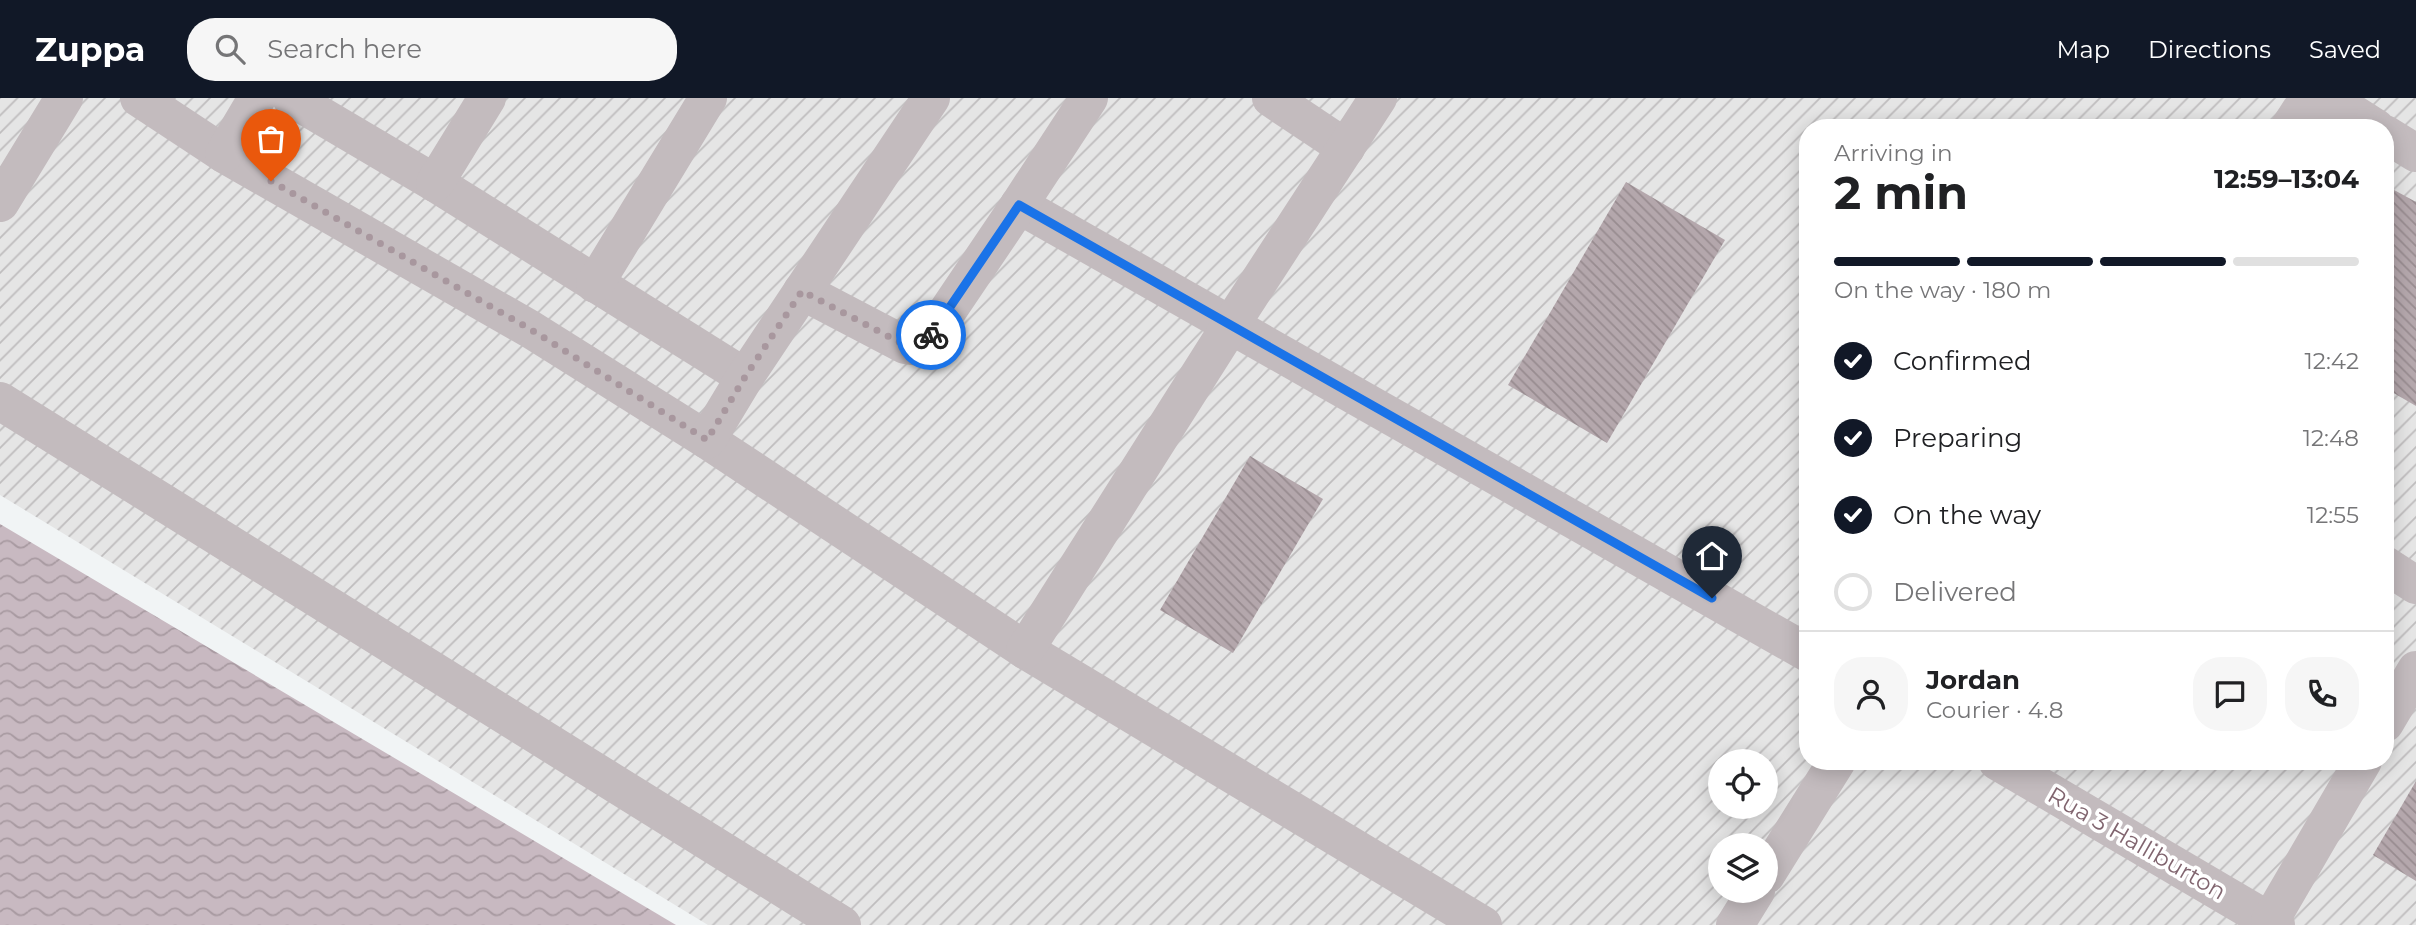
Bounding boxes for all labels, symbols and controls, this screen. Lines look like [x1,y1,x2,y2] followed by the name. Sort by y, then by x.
[187,18,677,81] search box
[35,29,145,69] text: Zuppa
[211,30,249,68] icon: search
[267,33,422,65] text: Search here
[2057,35,2110,64] text: Map
[2148,35,2271,64] text: Directions
[2309,35,2381,64] text: Saved
[241,109,301,181] pin
[252,120,290,158] icon: bag
[1834,139,1953,167] text: Arriving in
[2214,163,2359,195] text: 12:59–13:04
[1834,164,1968,221] text: 2 min
[1834,276,2052,304] text: On the way · 180 m
[896,300,966,370] courier
[912,316,950,354] icon: bike
[1834,342,1872,380] icon: check
[1893,345,2032,377] text: Confirmed
[2305,347,2359,375] text: 12:42
[1834,419,1872,457] icon: check
[1893,422,2022,454] text: Preparing
[2303,424,2359,452] text: 12:48
[1834,496,1872,534] icon: check
[1893,499,2041,531] text: On the way
[2307,501,2359,529] text: 12:55
[1682,526,1742,598] pin
[1693,537,1731,575] icon: home
[1893,576,2017,608] text: Delivered
[1834,657,1908,731] button: person
[2193,657,2267,731] button: chat
[2285,657,2359,731] button: phone
[1926,664,2020,696] text: Jordan
[1926,696,2063,724] text: Courier · 4.8
[1708,749,1778,903] map controls
[1708,749,1778,819] button: locate
[2043,781,2231,905] street label: Rua 3 Halliburton
[1708,833,1778,903] button: layers

